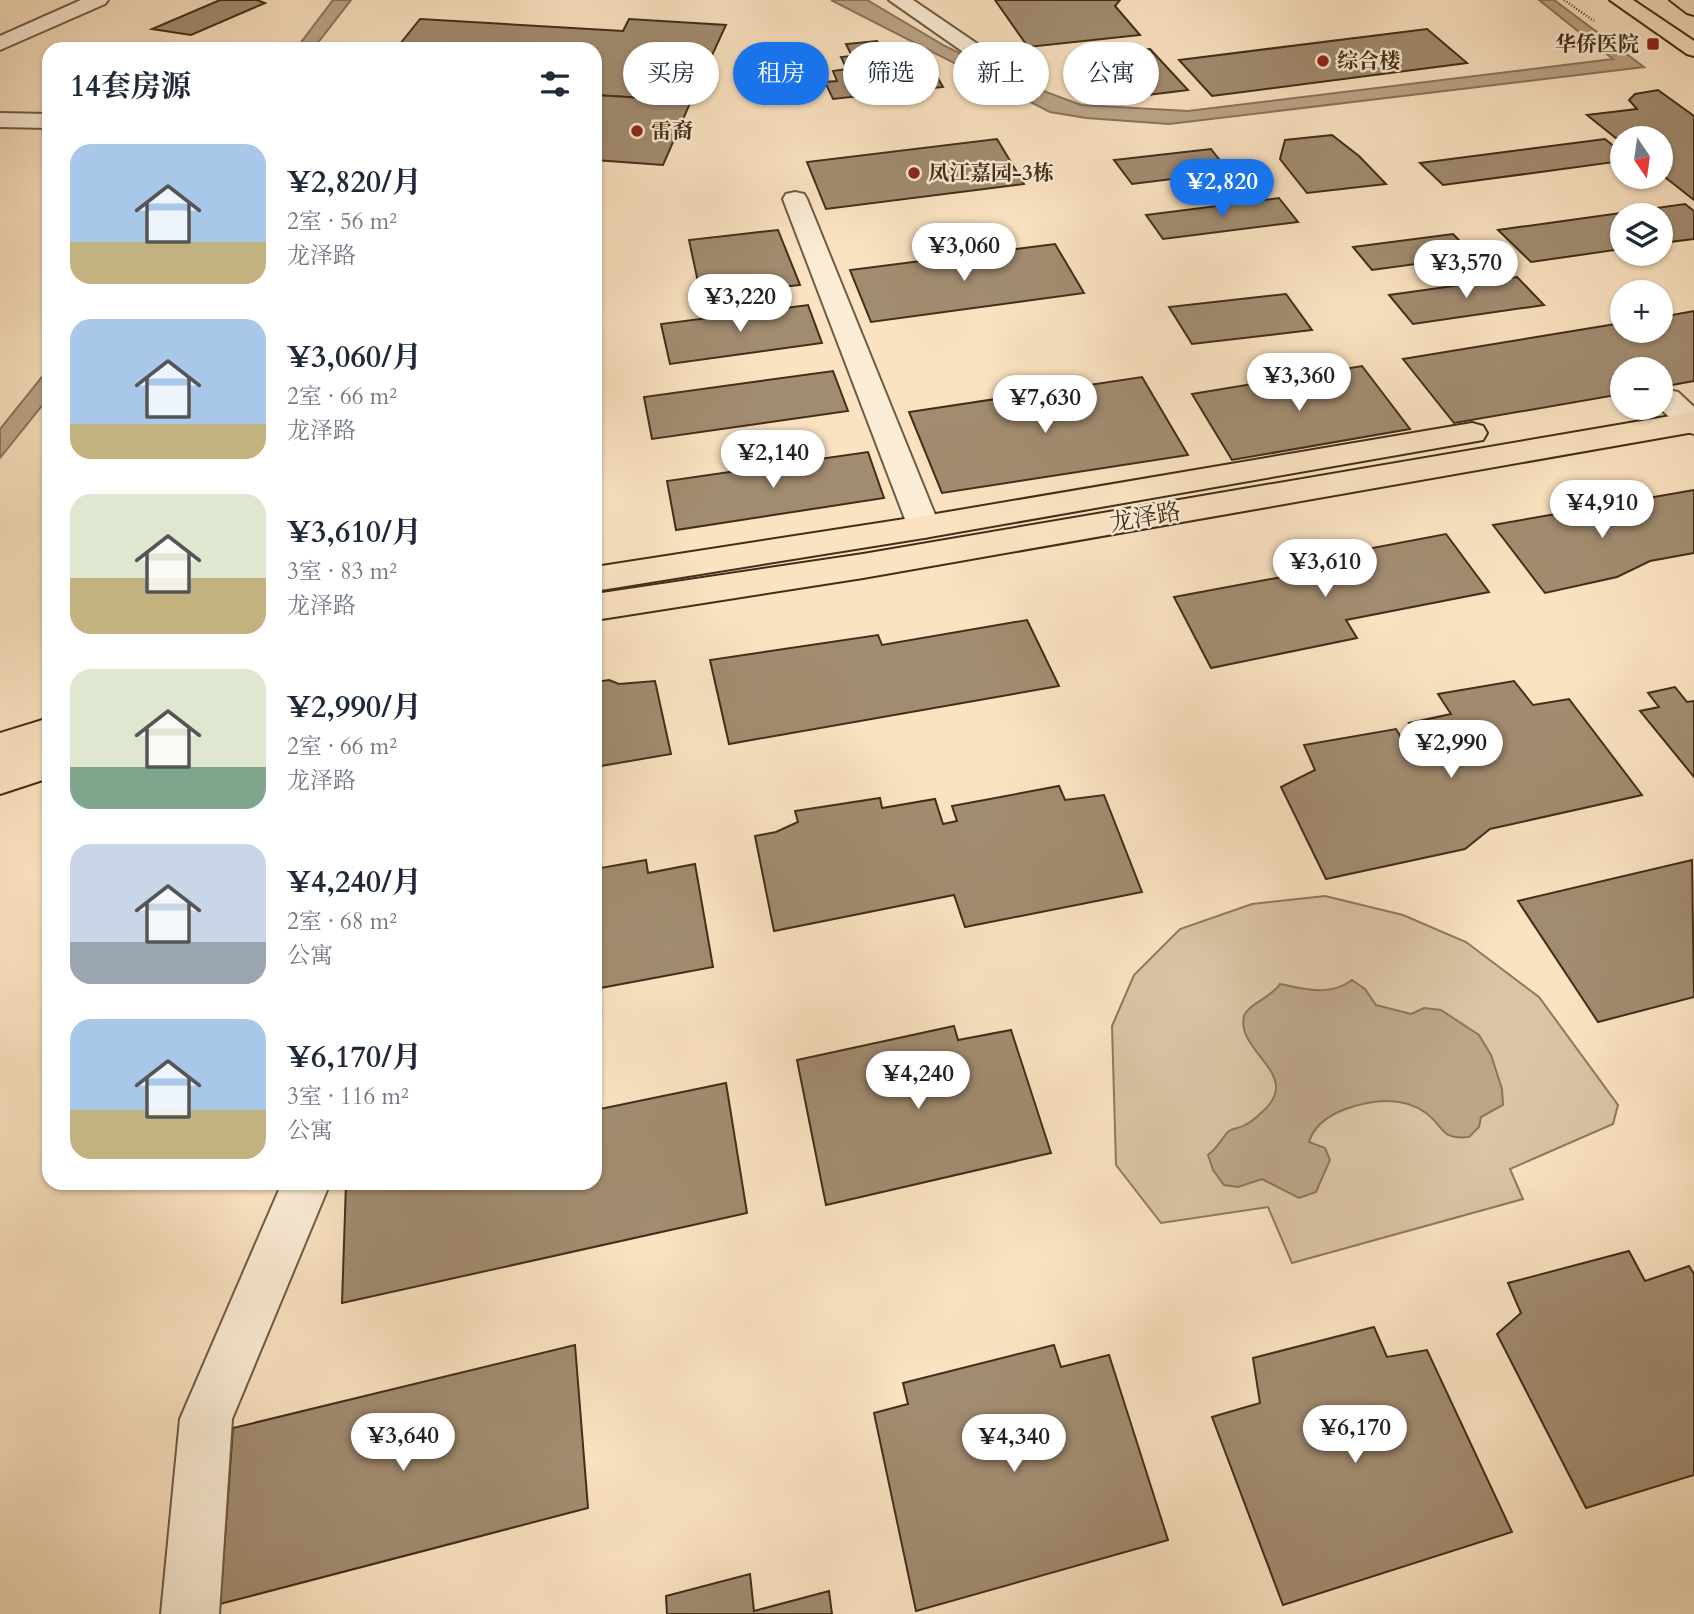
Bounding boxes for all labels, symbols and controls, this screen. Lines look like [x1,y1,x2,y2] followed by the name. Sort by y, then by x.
[1555,30,1639,59] place label: 华侨医院
[1645,36,1661,52] marker: 华侨医院
[623,42,719,105] chip: 买房
[733,42,829,105] chip: 租房
[843,42,939,105] chip: 筛选
[953,42,1049,105] chip: 新上
[1063,42,1159,105] chip: 公寓
[1337,47,1400,76] place label: 综合楼
[1315,53,1331,69] marker: 综合楼
[536,65,574,103] icon: filters
[70,66,191,107] text: 14套房源
[651,117,693,146] place label: 雷裔
[629,123,645,139] marker: 雷裔
[1610,126,1673,189] north arrow
[1610,126,1673,420] map controls
[928,159,1054,188] place label: 凤江嘉园-3栋
[1165,160,1279,219] pin: ¥2,820
[287,162,422,203] text: ¥2,820/月
[906,165,922,181] marker: 凤江嘉园-3栋
[1186,166,1258,197] text: ¥2,820
[126,172,210,256] icon: home
[1610,203,1673,266] button: layers
[287,206,397,237] text: 2室 · 56 m²
[907,224,1021,283] pin: ¥3,060
[928,230,1000,261] text: ¥3,060
[287,240,356,271] text: 龙泽路
[1409,240,1523,300] pin: ¥3,570
[1430,247,1502,278] text: ¥3,570
[683,274,797,334] pin: ¥3,220
[1610,280,1673,343] button: +
[704,281,776,312] text: ¥3,220
[287,337,422,378] text: ¥3,060/月
[126,347,210,431] icon: home
[1242,354,1356,413] pin: ¥3,360
[1610,357,1673,420] button: −
[1263,360,1335,391] text: ¥3,360
[988,376,1102,435] pin: ¥7,630
[287,381,397,412] text: 2室 · 66 m²
[1009,382,1081,413] text: ¥7,630
[287,415,356,446] text: 龙泽路
[716,430,830,490] pin: ¥2,140
[737,437,809,468] text: ¥2,140
[1545,480,1659,540] pin: ¥4,910
[1566,487,1638,518] text: ¥4,910
[1107,495,1183,540] street label: 龙泽路
[287,512,422,553] text: ¥3,610/月
[126,522,210,606] icon: home
[1268,540,1382,599] pin: ¥3,610
[1289,546,1361,577] text: ¥3,610
[287,556,397,587] text: 3室 · 83 m²
[287,590,356,621] text: 龙泽路
[287,687,422,728] text: ¥2,990/月
[126,697,210,781] icon: home
[1394,720,1508,780] pin: ¥2,990
[1415,727,1487,758] text: ¥2,990
[287,731,397,762] text: 2室 · 66 m²
[287,765,356,796] text: 龙泽路
[287,862,422,903] text: ¥4,240/月
[126,872,210,956] icon: home
[287,906,397,937] text: 2室 · 68 m²
[287,940,333,971] text: 公寓
[287,1037,422,1078] text: ¥6,170/月
[126,1047,210,1131] icon: home
[861,1052,975,1111] pin: ¥4,240
[882,1058,954,1089] text: ¥4,240
[287,1081,409,1112] text: 3室 · 116 m²
[287,1115,333,1146] text: 公寓
[1298,1406,1412,1465] pin: ¥6,170
[1319,1412,1391,1443] text: ¥6,170
[346,1414,460,1473] pin: ¥3,640
[957,1414,1071,1474] pin: ¥4,340
[367,1420,439,1451] text: ¥3,640
[978,1421,1050,1452] text: ¥4,340

